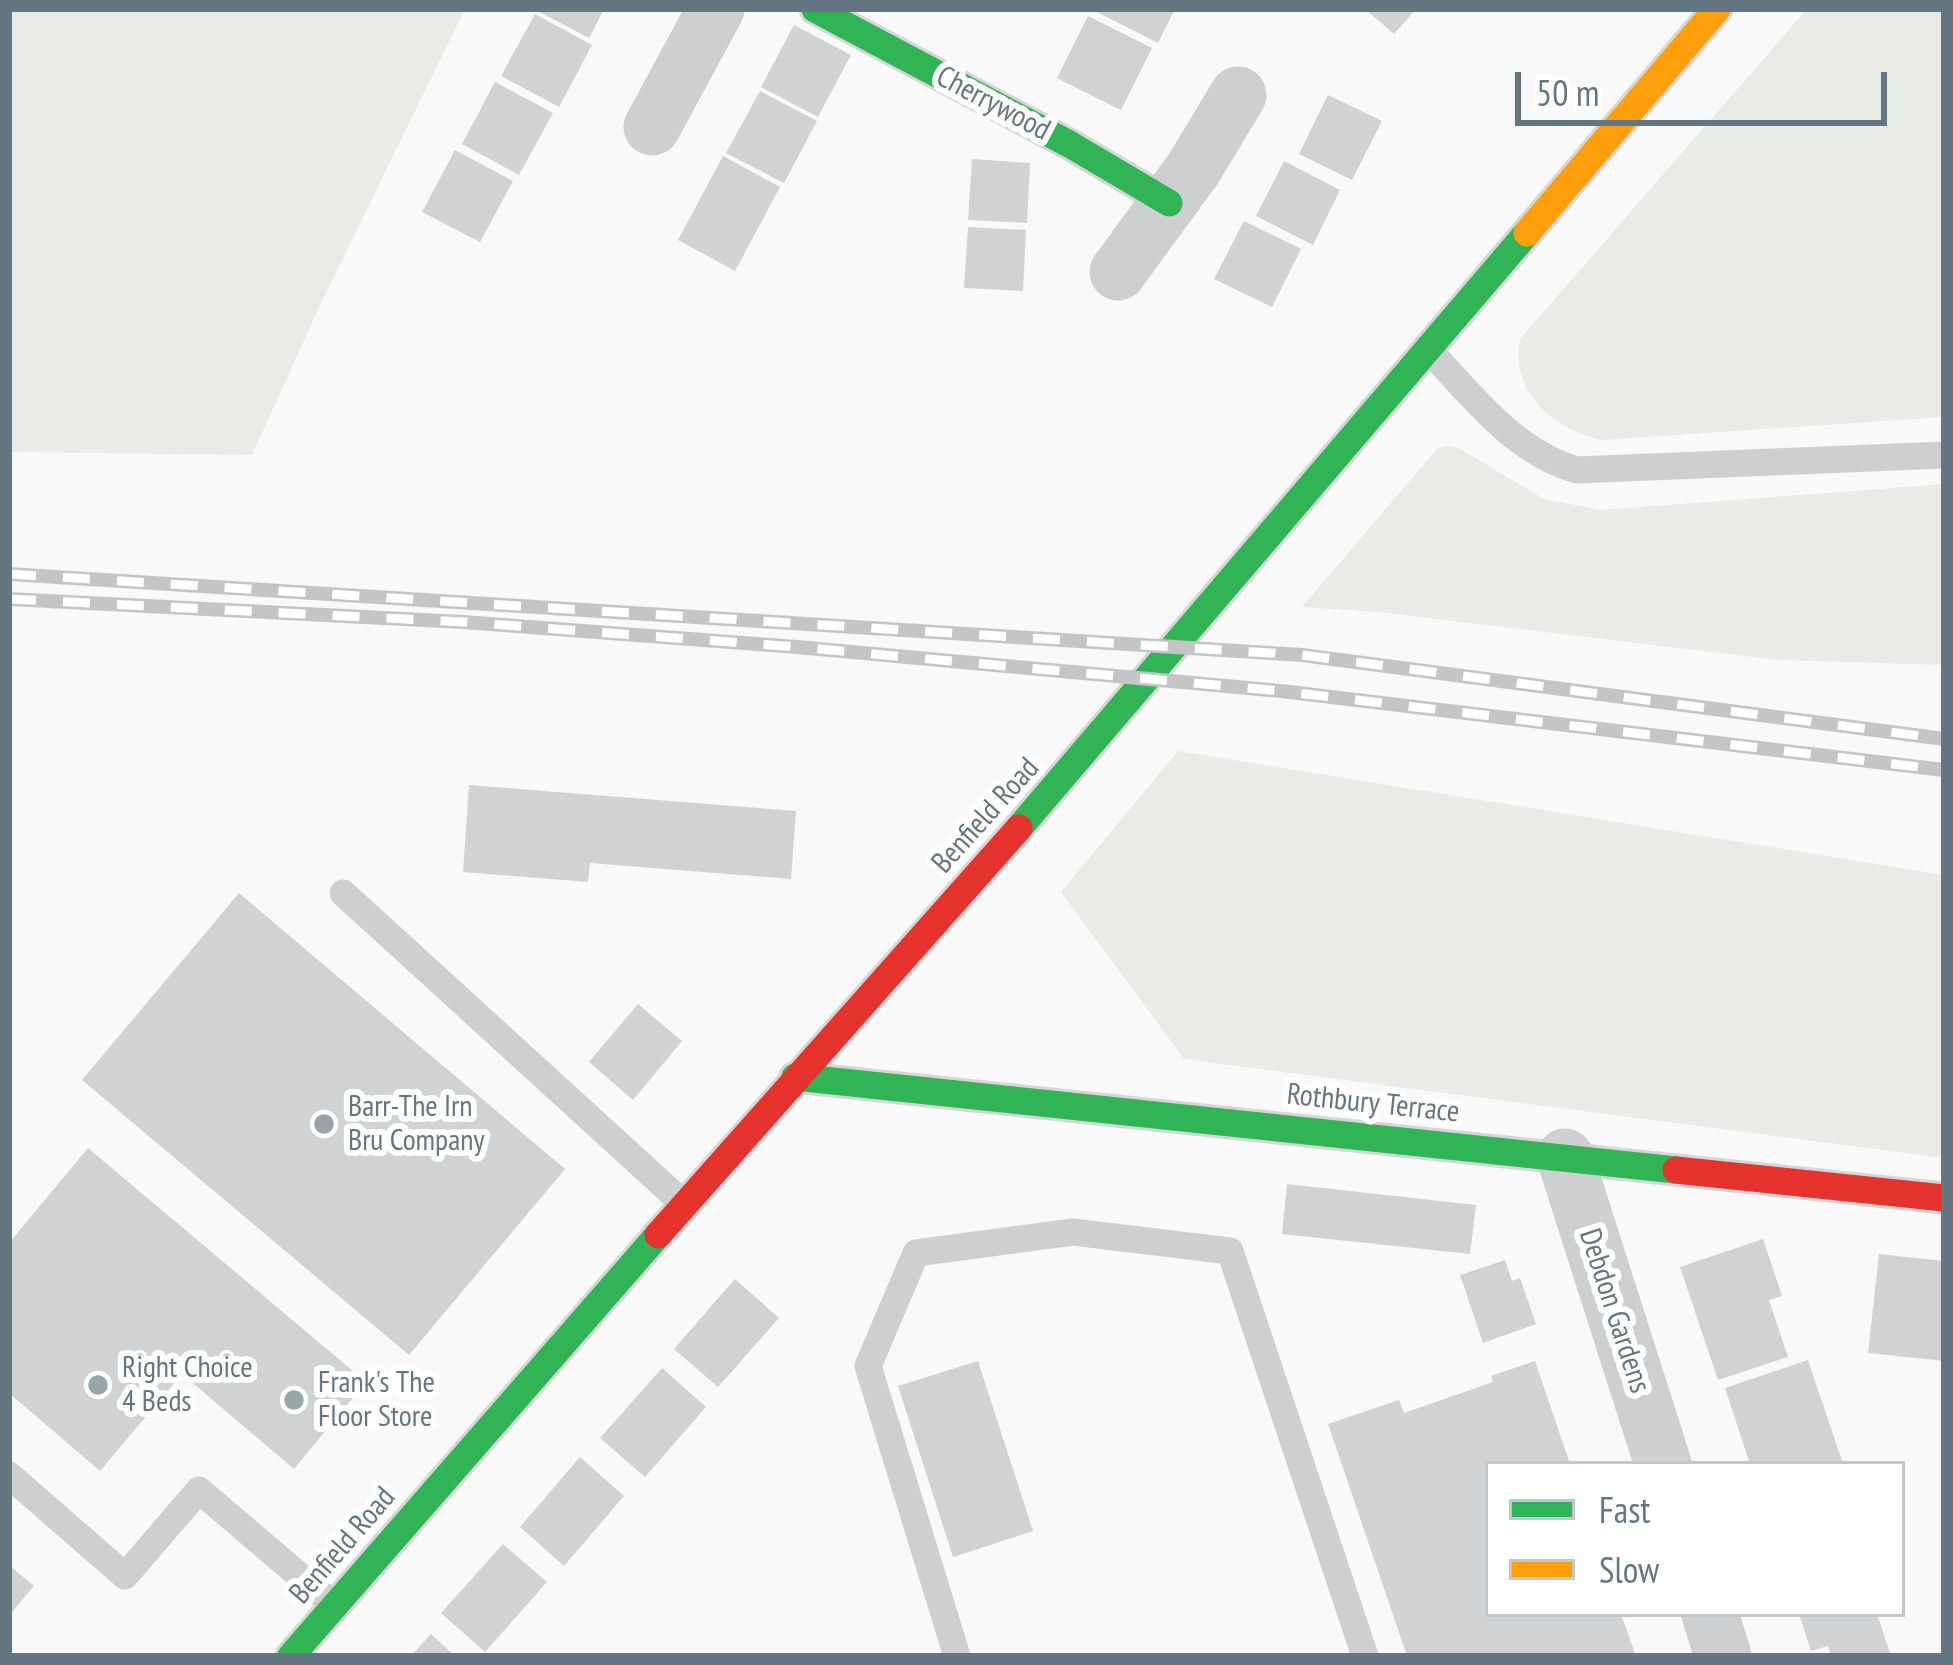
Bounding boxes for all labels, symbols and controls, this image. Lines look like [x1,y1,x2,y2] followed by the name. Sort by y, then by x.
[1521,48,1893,122] scale bar
[930,59,1056,149] street label: Cherrywood
[1536,69,1599,116] text: 50 m
[925,751,1047,881] street label: Benfield Road
[1285,1077,1461,1131] street label: Rothbury Terrace
[348,1089,485,1160] place label: Barr-The Irn Bru Company
[311,1111,337,1137] marker: Barr-The Irn Bru Company
[1571,1224,1657,1398] street label: Debdon Gardens
[122,1350,253,1420] place label: Right Choice 4 Beds
[318,1365,435,1436] place label: Frank's The Floor Store
[85,1372,111,1398] marker: Right Choice 4 Beds
[281,1387,307,1413] marker: Frank's The Floor Store
[1485,1461,1905,1617] legend
[283,1480,403,1612] street label: Benfield Road
[1599,1486,1650,1533] text: Fast
[1599,1546,1659,1593] text: Slow

